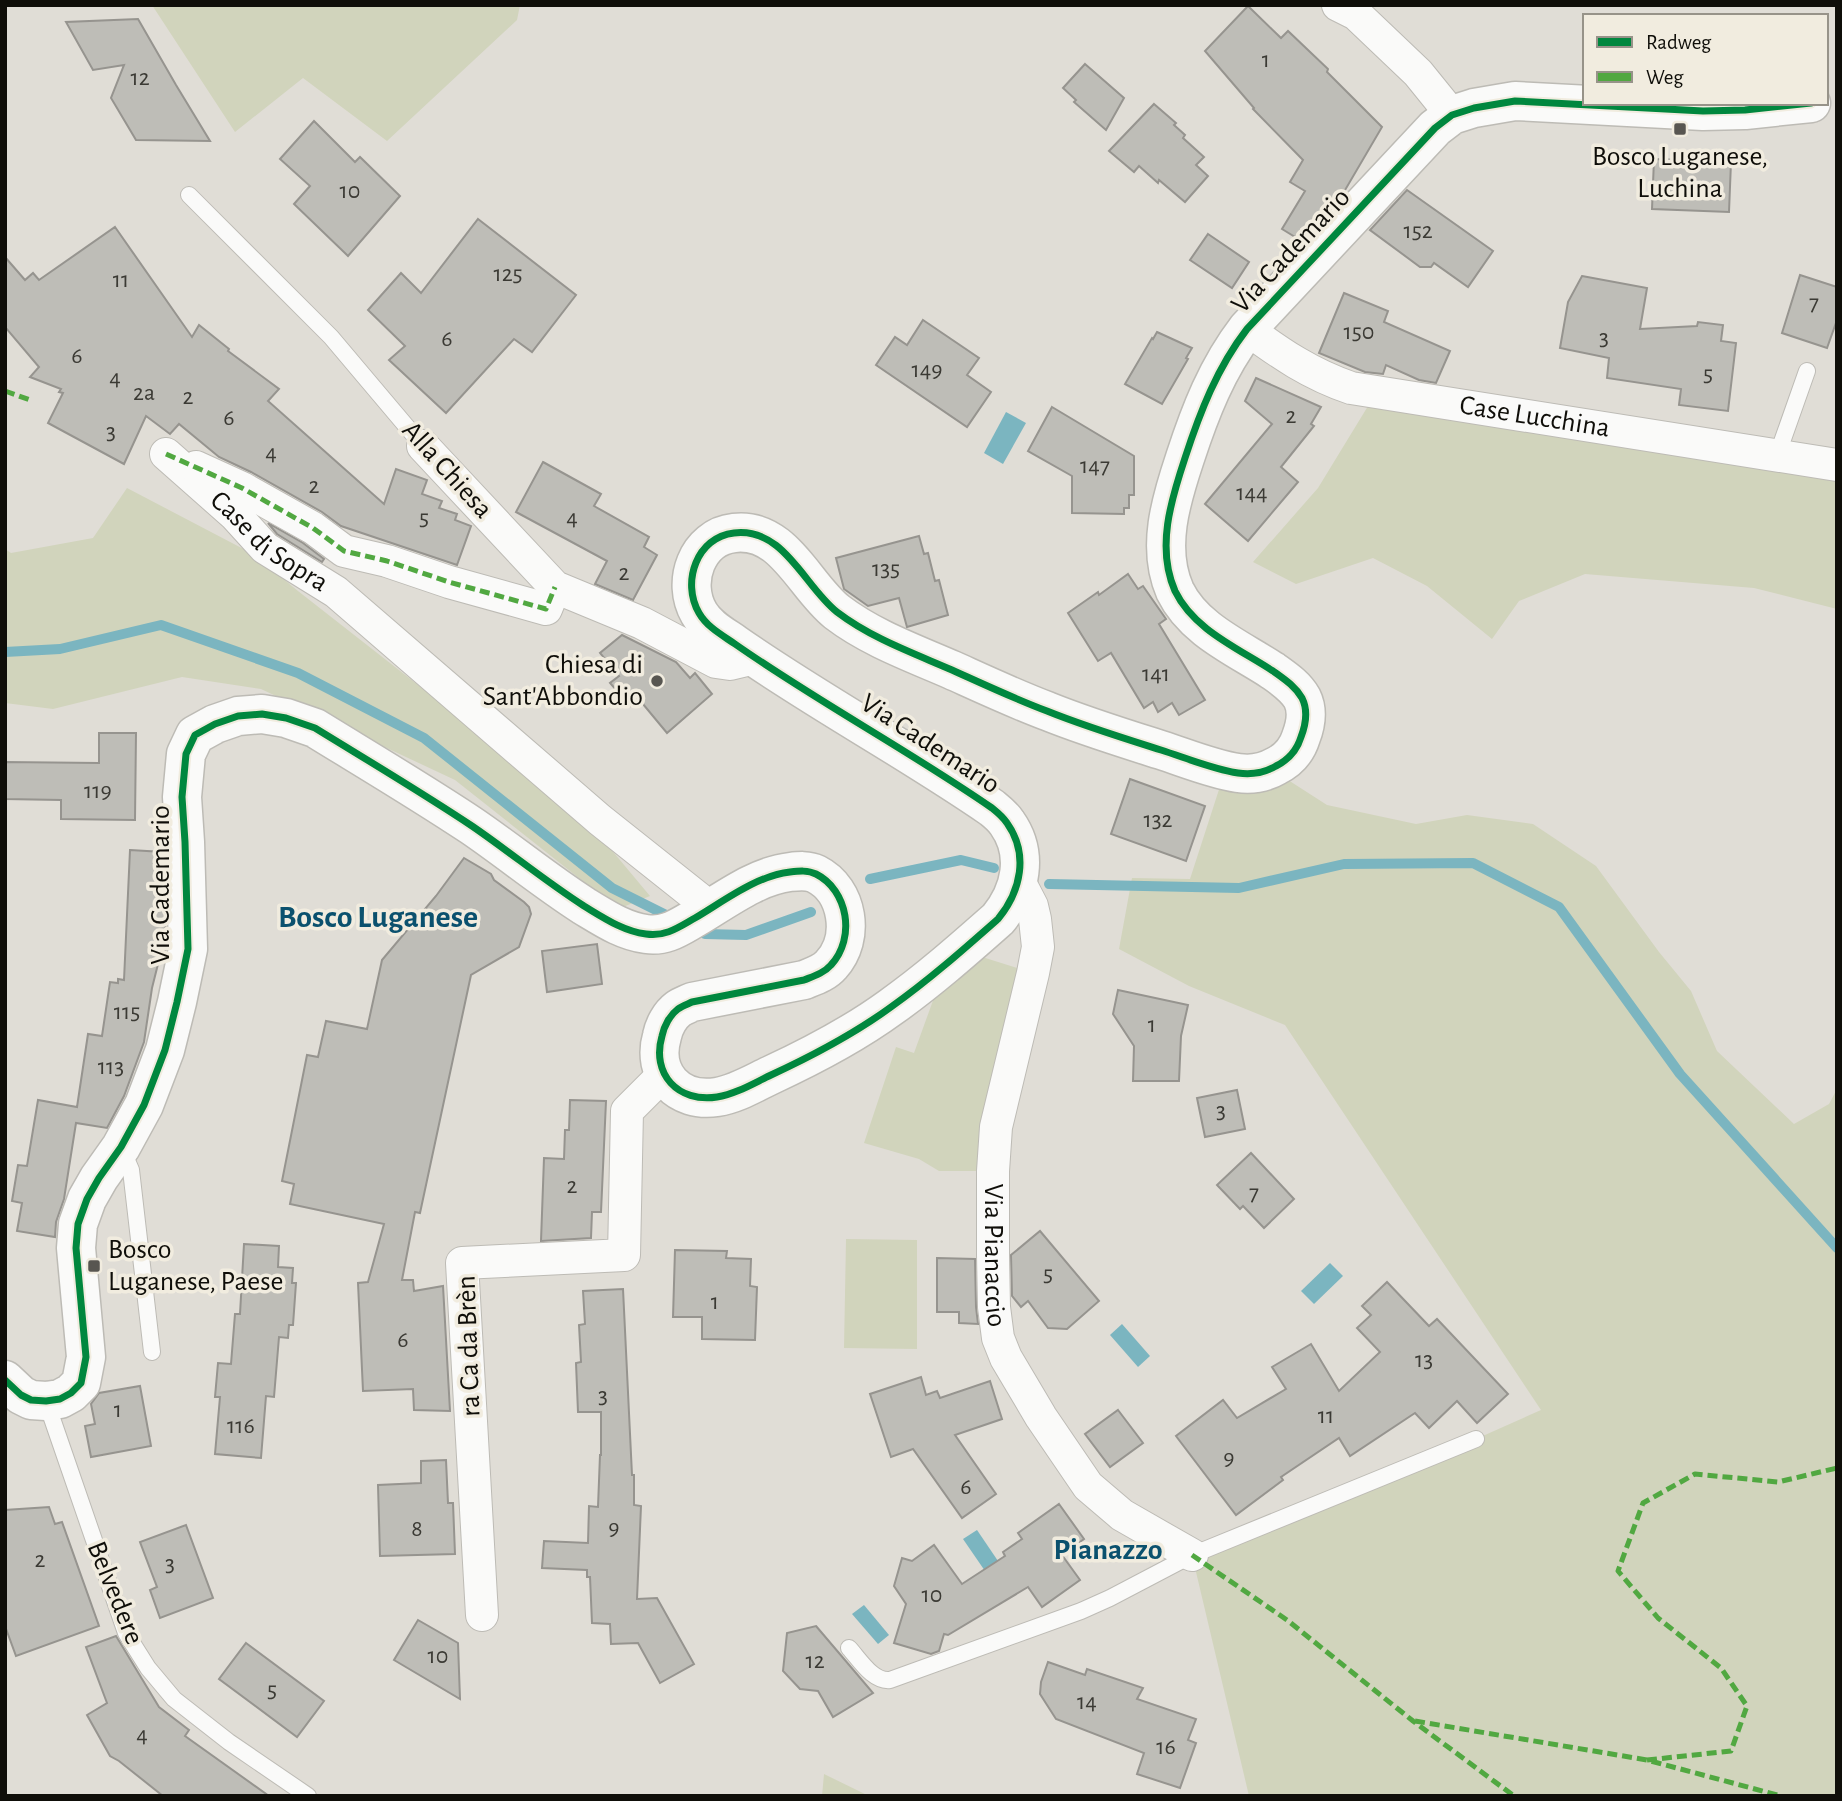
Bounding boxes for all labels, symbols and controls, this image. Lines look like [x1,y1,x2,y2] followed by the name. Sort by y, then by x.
[1583,14,1828,105] legend
[1646,32,1712,53] text: Radweg
[1262,48,1270,72] house number: 1
[130,66,150,90] house number: 12
[1646,67,1684,88] text: Weg
[1672,121,1688,137] marker: Bosco Luganese, Luchina
[1592,143,1768,203] place label: Bosco Luganese, Luchina
[340,179,360,203] house number: 10
[1226,183,1356,319] street label: Via Cademario
[1403,219,1433,243] house number: 152
[493,262,523,286] house number: 125
[113,268,129,292] house number: 11
[1809,291,1819,315] house number: 7
[1344,320,1374,344] house number: 150
[1599,326,1609,350] house number: 3
[441,327,453,351] house number: 6
[71,344,83,368] house number: 6
[911,358,943,382] house number: 149
[1703,362,1713,386] house number: 5
[109,366,121,390] house number: 4
[133,381,155,405] house number: 2a
[183,385,194,409] house number: 2
[1458,391,1612,443] street label: Case Lucchina
[1286,404,1297,428] house number: 2
[223,406,235,430] house number: 6
[397,416,497,524] street label: Alla Chiesa
[106,420,116,444] house number: 3
[265,441,277,465] house number: 4
[1080,454,1110,478] house number: 147
[309,474,320,498] house number: 2
[1236,481,1268,505] house number: 144
[205,486,333,597] street label: Case di Sopra
[419,506,429,530] house number: 5
[566,506,578,530] house number: 4
[872,557,900,581] house number: 135
[619,561,630,585] house number: 2
[483,651,643,711] place label: Chiesa di Sant'Abbondio
[1142,662,1170,686] house number: 141
[649,673,665,689] marker: Chiesa di Sant'Abbondio
[855,689,1005,799] street label: Via Cademario
[84,779,112,803] house number: 119
[147,805,175,965] street label: Via Cademario
[1143,808,1173,832] house number: 132
[278,901,478,933] district label: Bosco Luganese
[114,1000,140,1024] house number: 115
[1148,1013,1156,1037] house number: 1
[98,1055,124,1079] house number: 113
[1216,1099,1226,1123] house number: 3
[567,1174,578,1198] house number: 2
[1249,1181,1259,1205] house number: 7
[979,1184,1010,1329] street label: Via Pianaccio
[108,1236,284,1296] place label: Bosco Luganese, Paese
[86,1258,102,1274] marker: Bosco Luganese, Paese
[1043,1262,1053,1286] house number: 5
[453,1275,485,1417] street label: ra Ca da Brèn
[711,1290,719,1314] house number: 1
[397,1328,409,1352] house number: 6
[1415,1348,1433,1372] house number: 13
[598,1384,608,1408] house number: 3
[114,1398,122,1422] house number: 1
[1318,1404,1334,1428] house number: 11
[227,1414,255,1438] house number: 116
[1223,1446,1235,1470] house number: 9
[960,1475,972,1499] house number: 6
[608,1516,620,1540] house number: 9
[411,1517,423,1541] house number: 8
[1053,1535,1163,1565] district label: Pianazzo
[82,1538,148,1648] street label: Belvedere
[35,1548,46,1572] house number: 2
[165,1552,175,1576] house number: 3
[922,1583,942,1607] house number: 10
[428,1644,448,1668] house number: 10
[805,1649,825,1673] house number: 12
[267,1678,277,1702] house number: 5
[1077,1690,1097,1714] house number: 14
[136,1723,148,1747] house number: 4
[1156,1735,1176,1759] house number: 16

